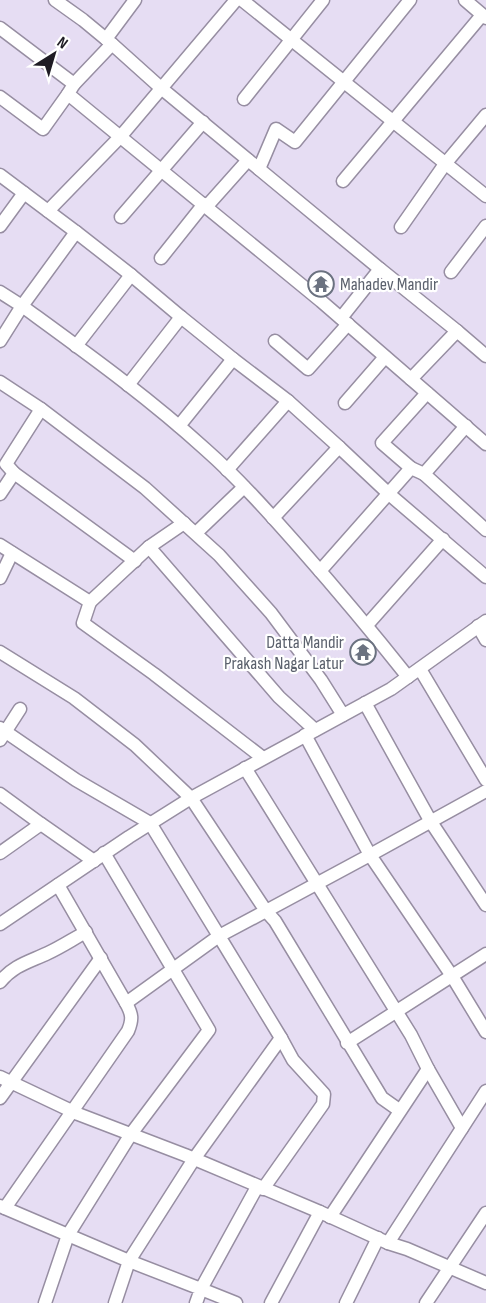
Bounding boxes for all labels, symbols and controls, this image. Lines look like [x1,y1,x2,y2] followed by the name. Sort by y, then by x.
[24,24,84,84] north arrow
[53,33,71,53] text: N
[306,269,336,299] temple icon: Mahadev Mandir
[340,274,438,295] place label: Mahadev Mandir
[224,632,344,674] place label: Datta Mandir Prakash Nagar Latur
[348,637,378,667] temple icon: Datta Mandir Prakash Nagar Latur

